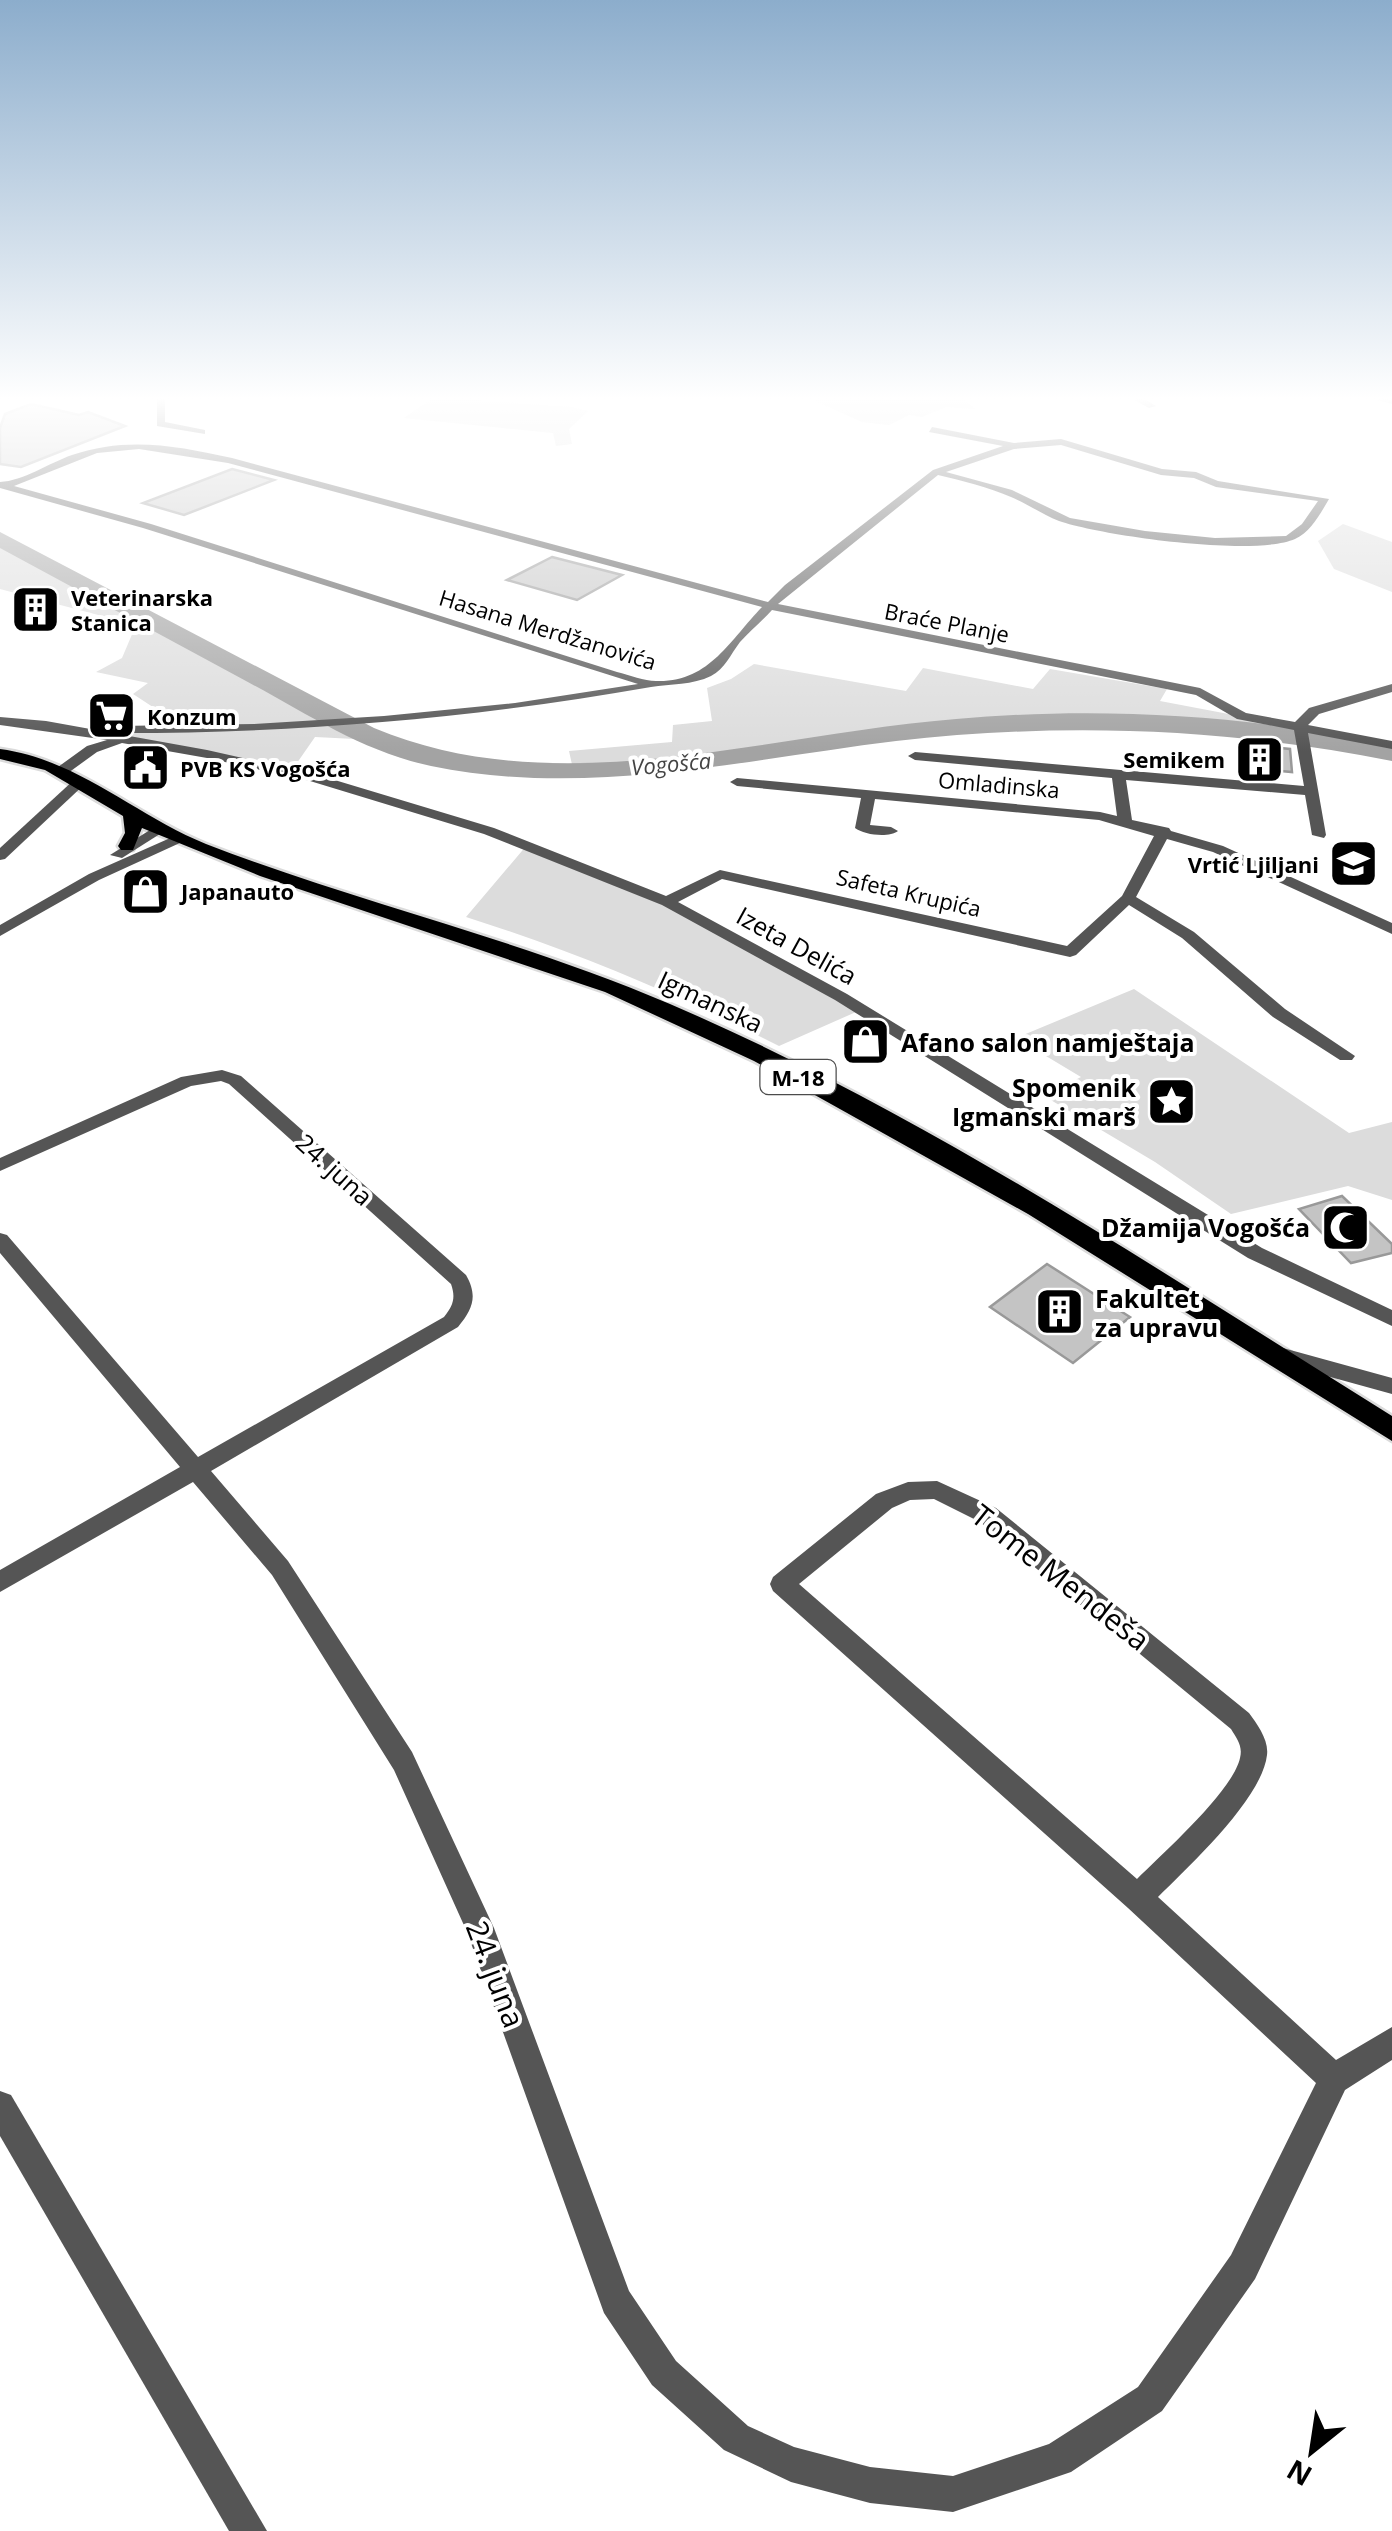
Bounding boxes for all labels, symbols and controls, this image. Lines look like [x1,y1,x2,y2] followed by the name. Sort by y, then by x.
[71,582,213,637] place label: Veterinarska Stanica
[436,582,660,676] street label: Hasana Merdžanovića
[10,584,62,636] building icon: Veterinarska Stanica
[882,595,1012,649] street label: Braće Planje
[86,690,138,742] supermarket icon: Konzum
[147,701,236,731] place label: Konzum
[1234,733,1286,785] building icon: Semikem
[119,742,171,794] public building icon: PVB KS Vogošća
[1123,744,1225,774] place label: Semikem
[630,745,712,781] water label: Vogošća
[180,753,351,783] place label: PVB KS Vogošća
[937,764,1061,804] street label: Omladinska
[1328,838,1380,890] school or university icon: Vrtić Ljiljani
[1188,849,1319,879] place label: Vrtić Ljiljani
[834,861,984,923] street label: Safeta Krupića
[120,865,172,917] shop icon: Japanauto
[179,876,294,906] place label: Japanauto
[731,898,863,992] street label: Izeta Delića
[653,962,769,1040] street label: Igmanska
[840,1016,892,1068] shop icon: Afano salon namještaja
[901,1025,1195,1059] place label: Afano salon namještaja
[760,1060,836,1094] road number: M-18
[952,1070,1136,1133] place label: Spomenik Igmanski marš
[1145,1075,1197,1127] place icon: Spomenik Igmanski marš
[289,1125,381,1213] street label: 24. juna
[1319,1201,1371,1253] mosque icon: Džamija Vogošća
[1101,1210,1310,1244] place label: Džamija Vogošća
[1095,1281,1218,1344] place label: Fakultet za upravu
[1034,1286,1086,1338] building icon: Fakultet za upravu
[964,1495,1158,1659] street label: Tome Mendeša
[457,1915,535,2033] street label: 24. juna
[1262,2401,1362,2501] north arrow
[1280,2451,1318,2496] text: N

